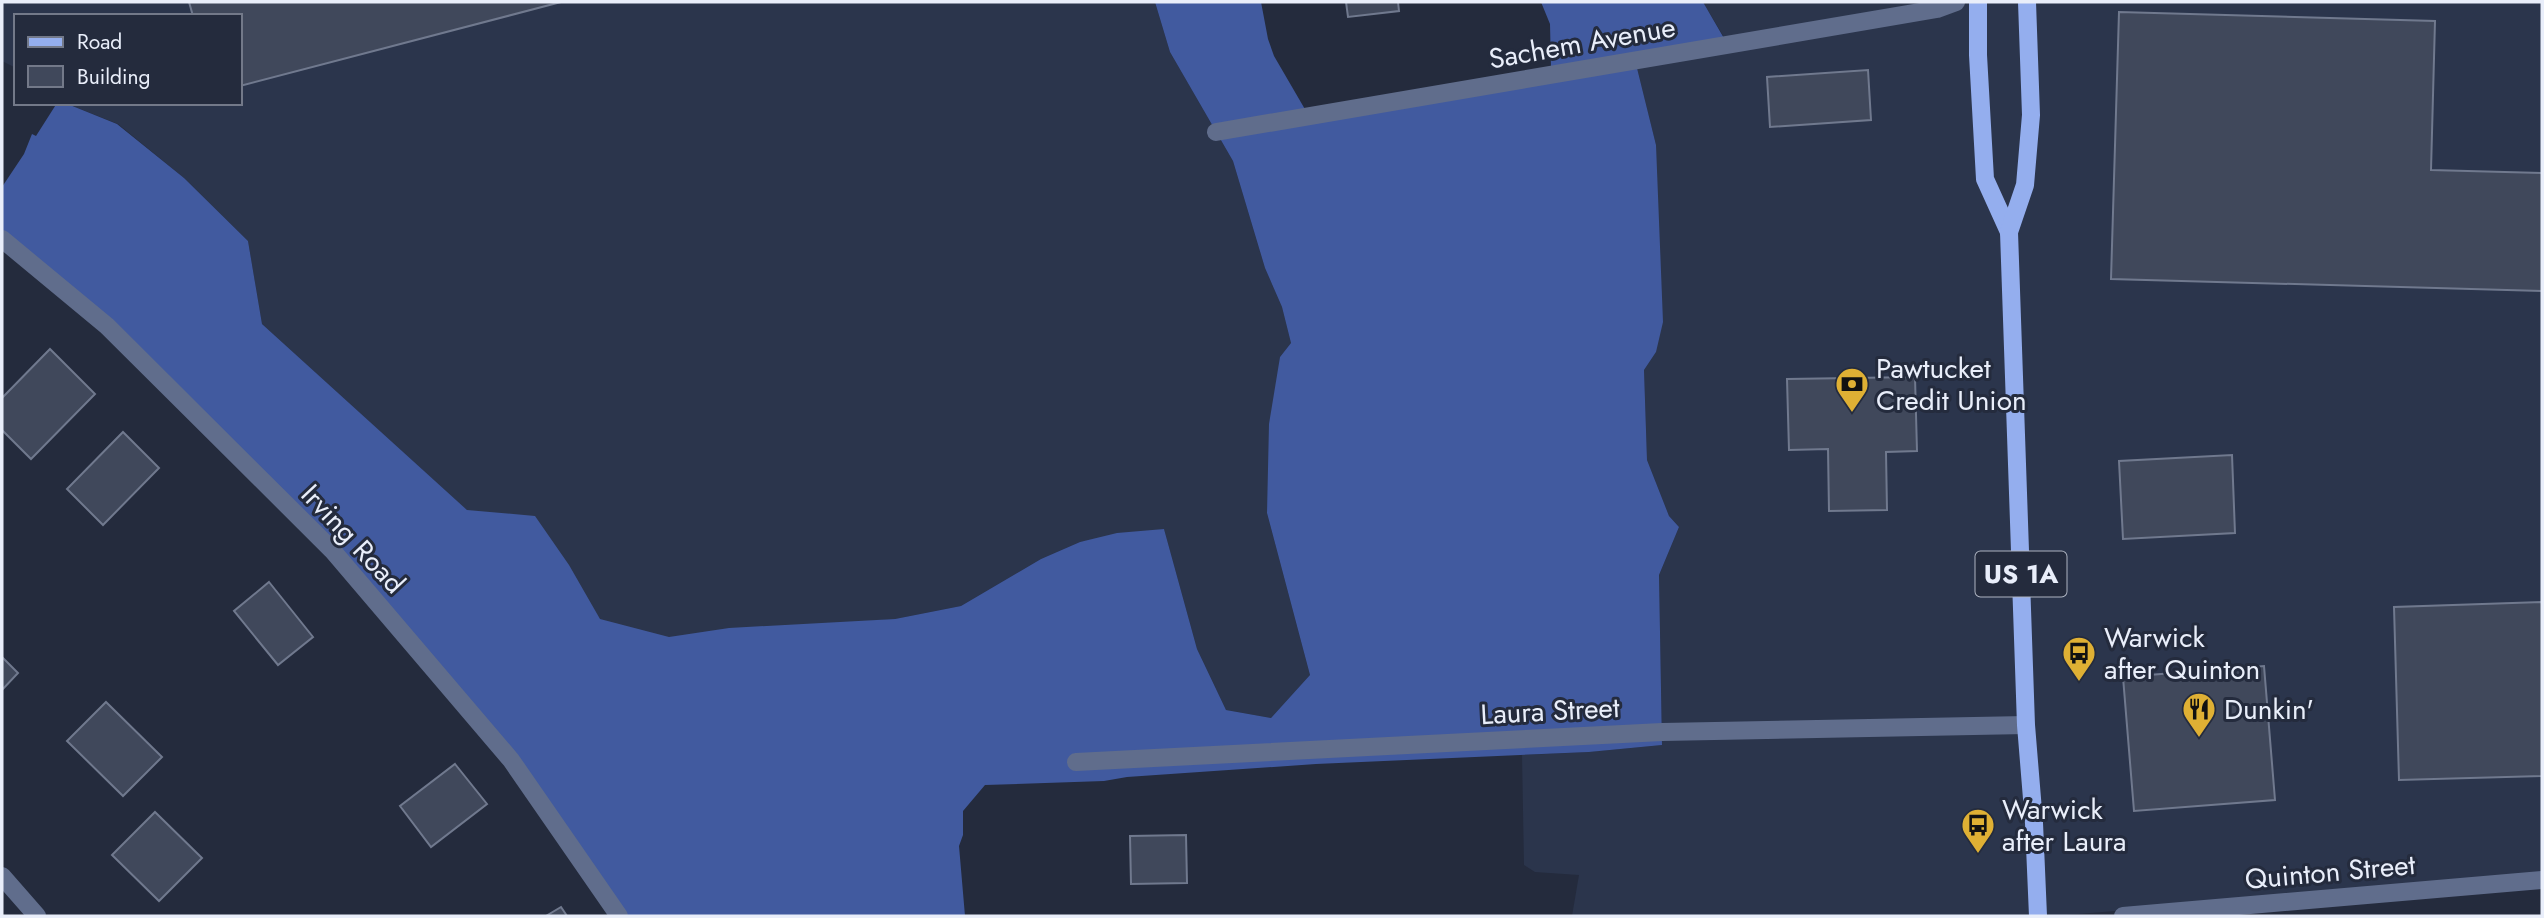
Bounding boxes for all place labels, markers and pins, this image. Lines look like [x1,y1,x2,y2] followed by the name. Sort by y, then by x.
[1876,348,2027,421] place label: Pawtucket Credit Union
[1833,365,1871,414] bank icon: Pawtucket Credit Union
[2104,617,2260,690] place label: Warwick after Quinton
[2060,634,2098,683] bus stop icon: Warwick after Quinton
[2224,689,2314,730] place label: Dunkin'
[2180,690,2218,739] restaurant icon: Dunkin'
[2002,789,2126,862] place label: Warwick after Laura
[1959,806,1997,855] bus stop icon: Warwick after Laura

